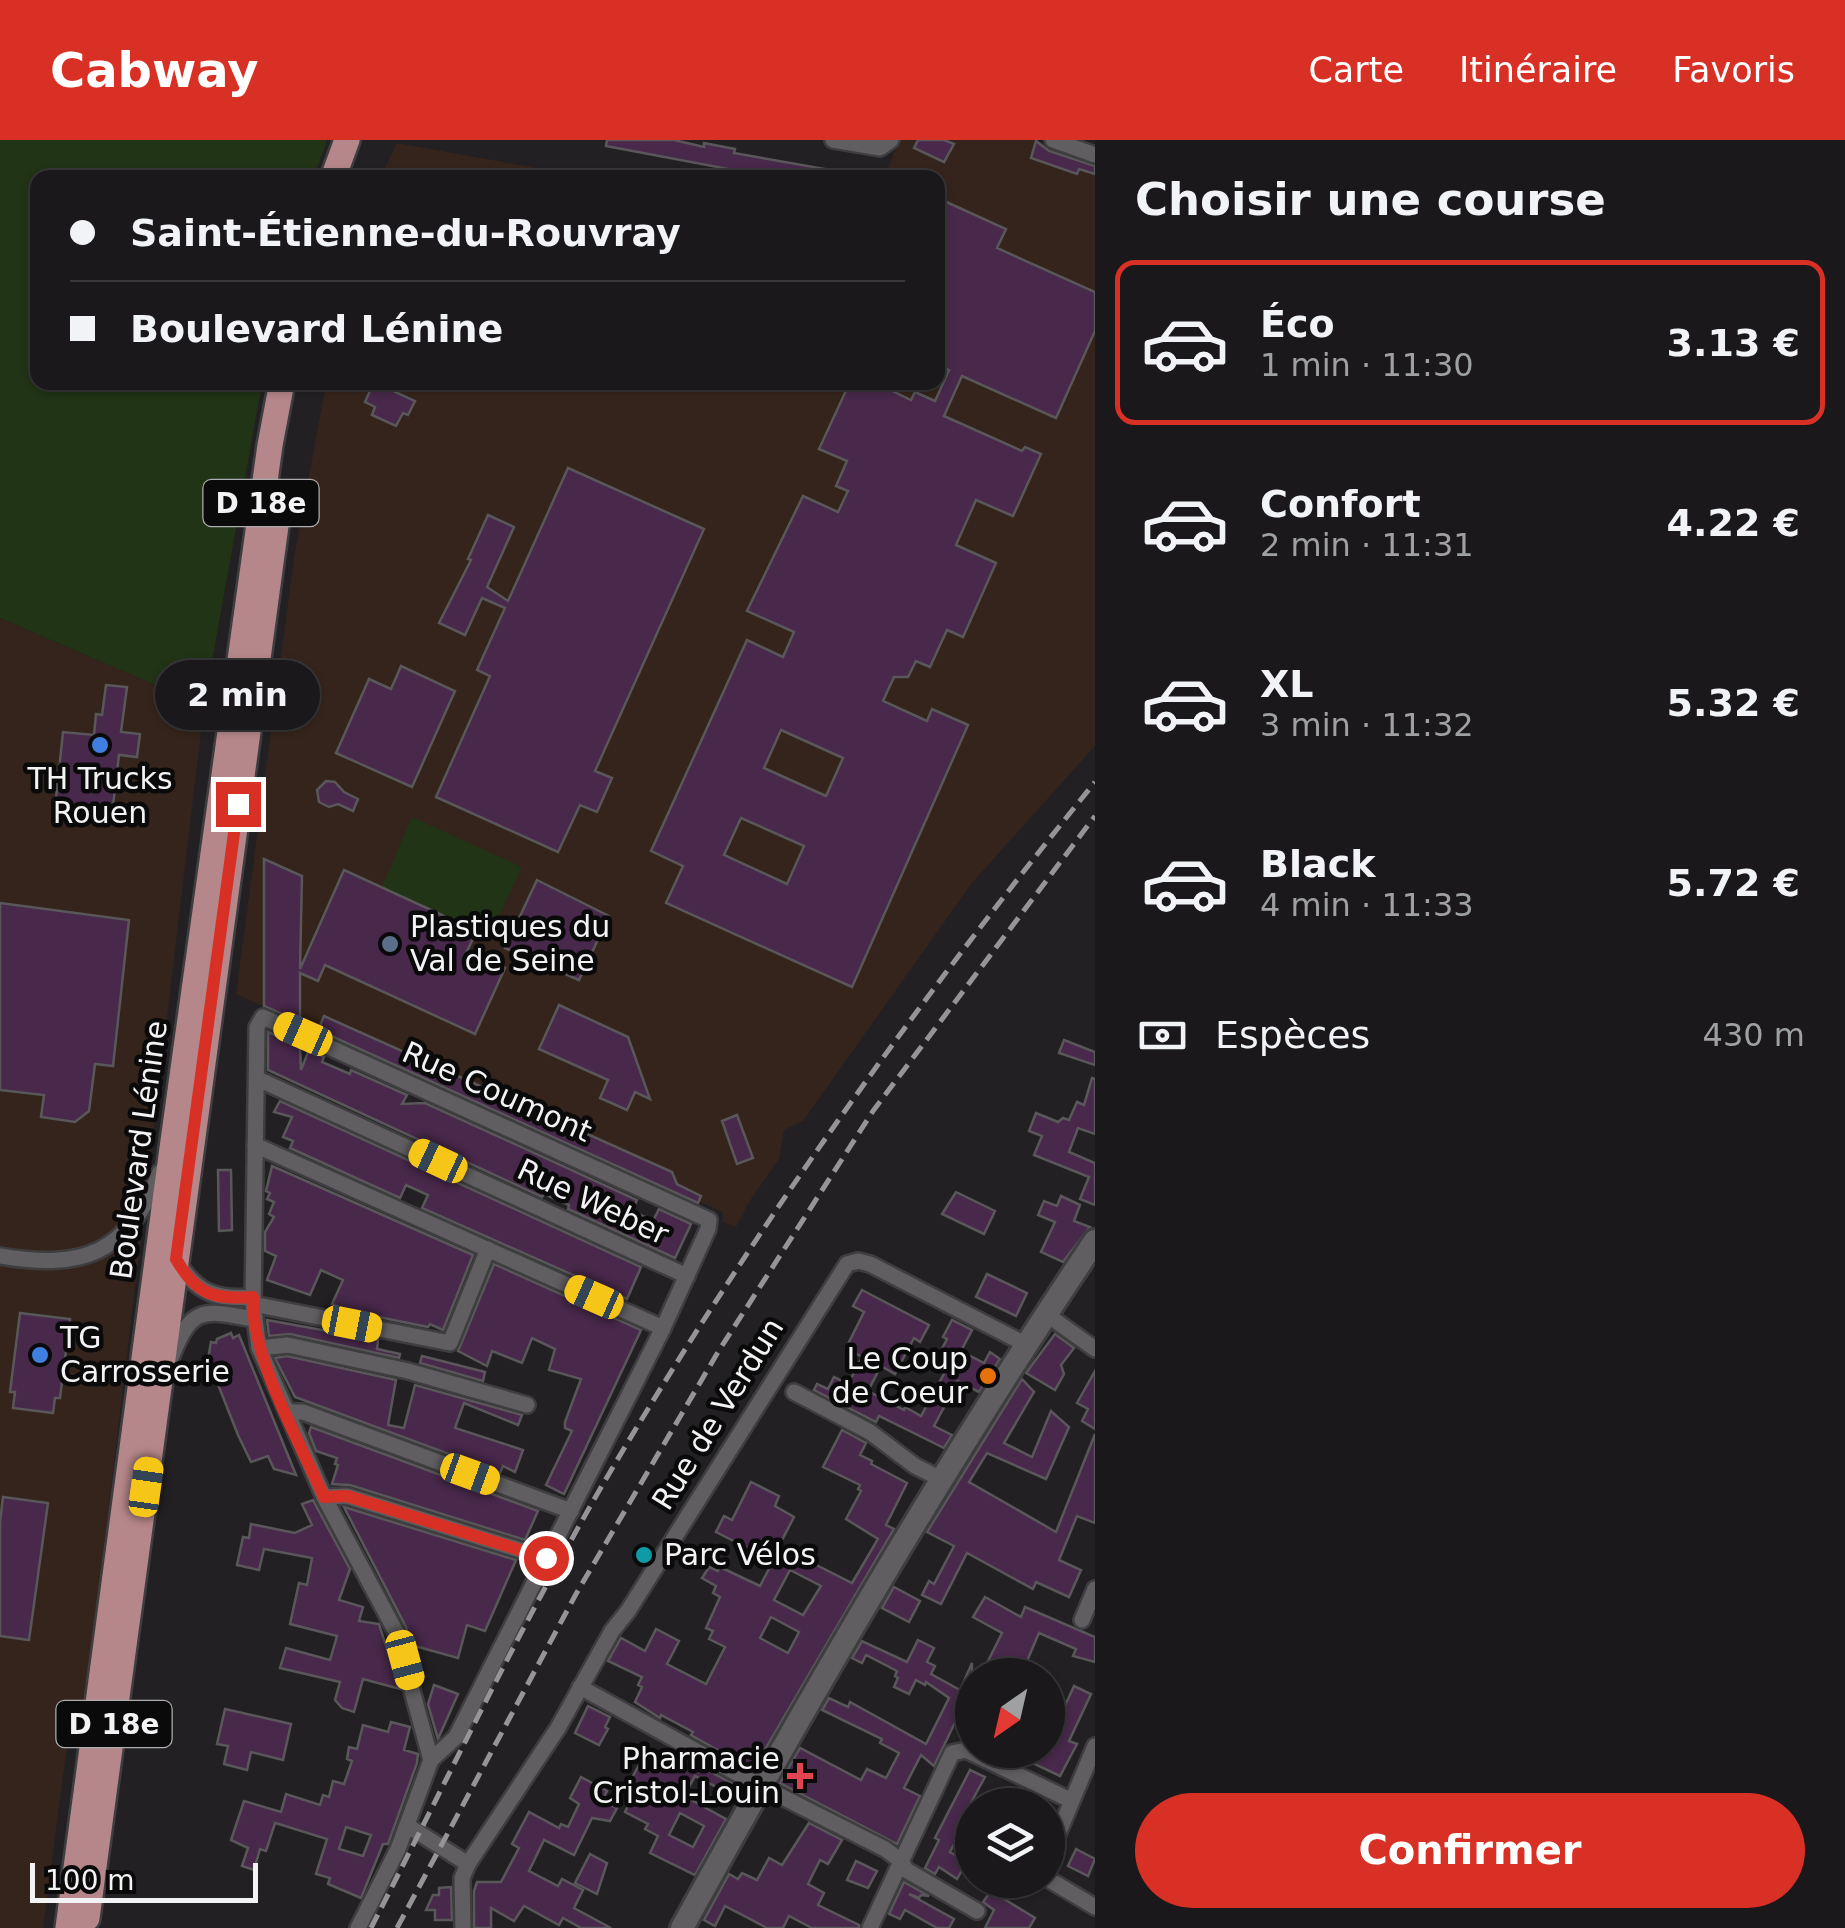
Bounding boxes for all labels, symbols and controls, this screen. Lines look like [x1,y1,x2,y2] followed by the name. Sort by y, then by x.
[50,42,259,98] text: Cabway
[1308,50,1404,90] text: Carte
[1459,50,1617,90] text: Itinéraire
[1672,50,1795,90] text: Favoris
[1135,173,1606,226] text: Choisir une course
[130,211,681,255] text: Saint-Étienne-du-Rouvray
[1140,298,1230,388] icon: car
[1260,302,1335,346] text: Éco
[130,307,503,351] text: Boulevard Lénine
[1667,321,1800,365] text: 3.13 €
[1260,346,1474,384] text: 1 min · 11:30
[1140,478,1230,568] icon: car
[204,480,318,526] road number: D 18e
[1260,482,1421,526] text: Confort
[1667,501,1800,545] text: 4.22 €
[1260,526,1474,564] text: 2 min · 11:31
[1140,658,1230,748] icon: car
[156,659,320,729] callout: 2 min
[1260,662,1314,706] text: XL
[187,676,288,714] text: 2 min
[1667,681,1800,725] text: 5.32 €
[1260,706,1474,744] text: 3 min · 11:32
[89,734,111,756] marker: TH Trucks Rouen
[26,761,173,830] place label: TH Trucks Rouen
[216,782,261,827] route end
[1140,838,1230,928] icon: car
[1260,842,1375,886] text: Black
[1667,861,1800,905] text: 5.72 €
[1260,886,1474,924] text: 4 min · 11:33
[410,909,610,978] place label: Plastiques du Val de Seine
[379,933,401,955] marker: Plastiques du Val de Seine
[269,1008,337,1060] car
[1135,1008,1190,1063] icon: cash
[1215,1013,1370,1057] text: Espèces
[1703,1016,1805,1054] text: 430 m
[103,1018,174,1281] street label: Boulevard Lénine
[397,1034,597,1149] street label: Rue Coumont
[404,1135,472,1187] car
[512,1151,675,1252] street label: Rue Weber
[560,1271,628,1323] car
[320,1304,384,1344] car
[645,1312,790,1516] street label: Rue de Verdun
[59,1320,230,1389] place label: TG Carrosserie
[832,1341,969,1410] place label: Le Coup de Coeur
[29,1344,51,1366] marker: TG Carrosserie
[977,1365,999,1387] marker: Le Coup de Coeur
[437,1450,503,1498] car
[127,1455,165,1519] car
[524,1536,569,1581] route start
[664,1537,816,1572] place label: Parc Vélos
[633,1544,655,1566] marker: Parc Vélos
[383,1627,427,1693] car
[955,1658,1065,1768] north arrow
[955,1658,1065,1898] map controls
[56,1701,172,1747] road number: D 18e
[593,1741,780,1810] place label: Pharmacie Cristol-Louin
[789,1765,811,1787] marker: Pharmacie Cristol-Louin
[955,1788,1065,1898] button: layers
[1135,1793,1805,1908] button: Confirmer
[30,1858,258,1902] scale bar
[45,1864,135,1897] text: 100 m

